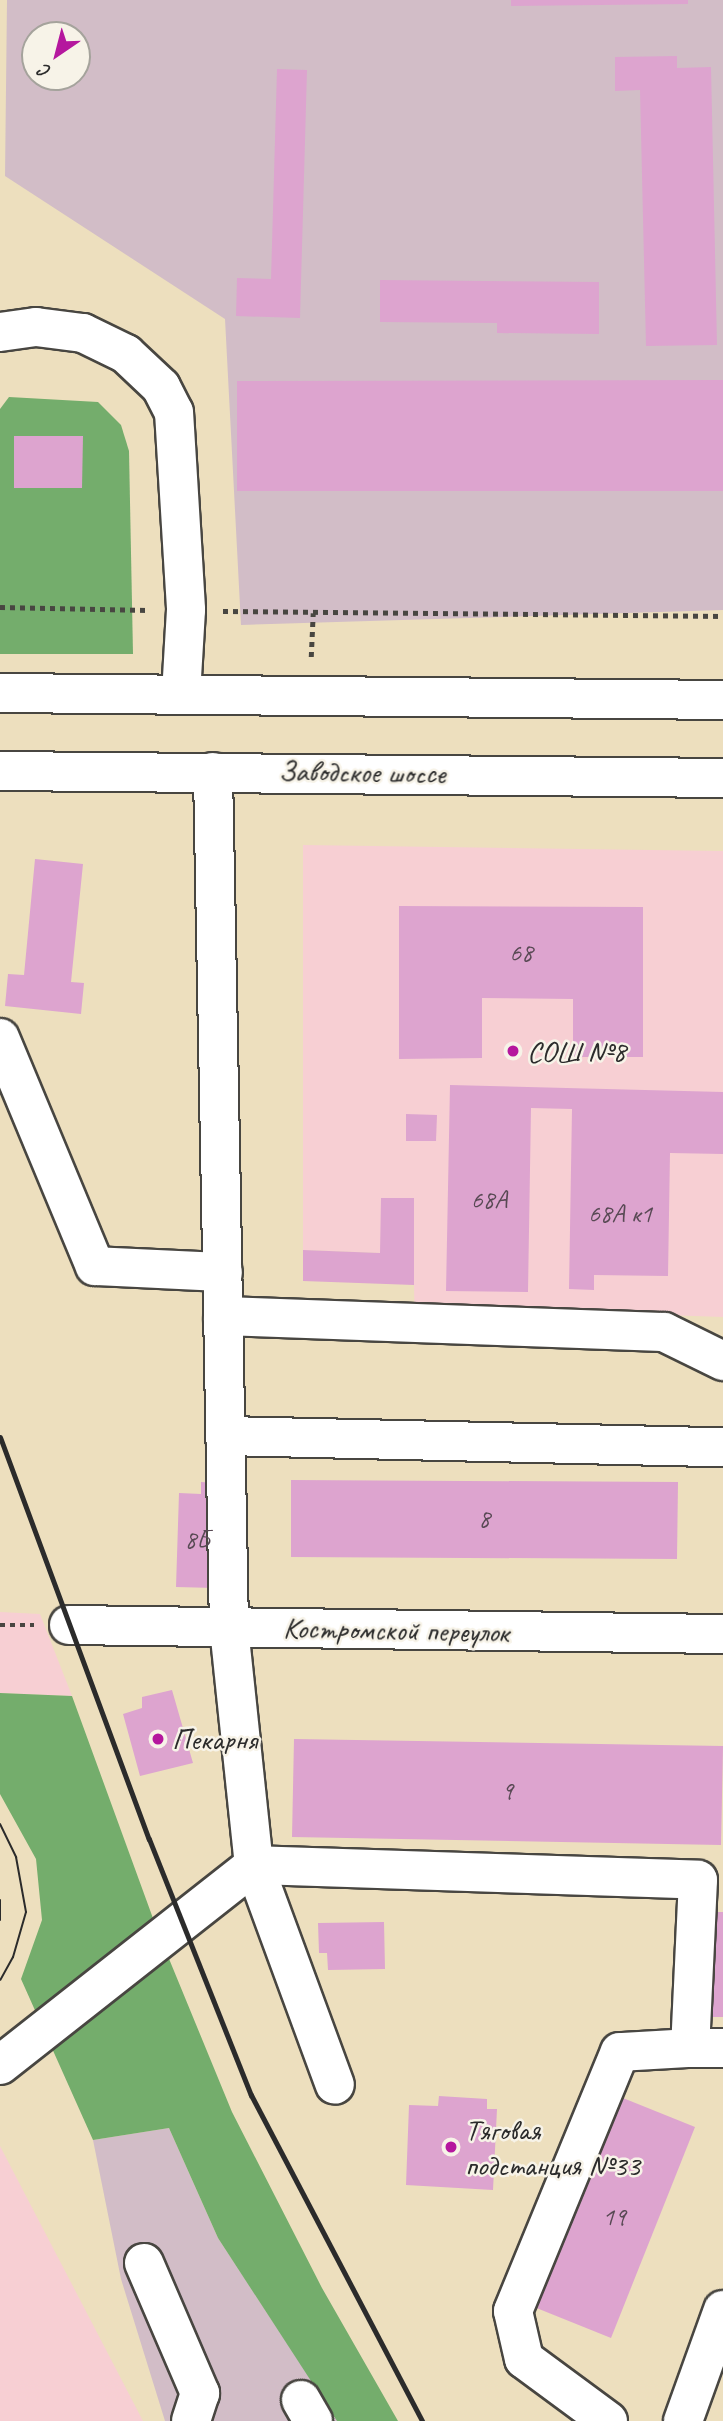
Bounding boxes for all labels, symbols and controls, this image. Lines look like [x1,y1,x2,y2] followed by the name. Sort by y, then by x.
[21,21,91,91] north arrow
[34,59,56,84] text: С
[278,753,446,791] street label: Заводское шоссе
[509,937,533,969] house number: 68
[527,1033,626,1069] place label: СОШ №8
[505,1043,521,1059] marker: СОШ №8
[471,1184,507,1216] house number: 68А
[588,1198,652,1230] house number: 68А к1
[478,1503,490,1535] house number: 8
[185,1524,209,1556] house number: 8Б
[283,1610,509,1650] street label: Костромской переулок
[172,1721,257,1757] place label: Пекарня
[150,1731,166,1747] marker: Пекарня
[501,1775,513,1807] house number: 9
[465,2112,640,2182] place label: Тяговая подстанция №33
[443,2139,459,2155] marker: Тяговая подстанция №33
[602,2201,626,2233] house number: 19

